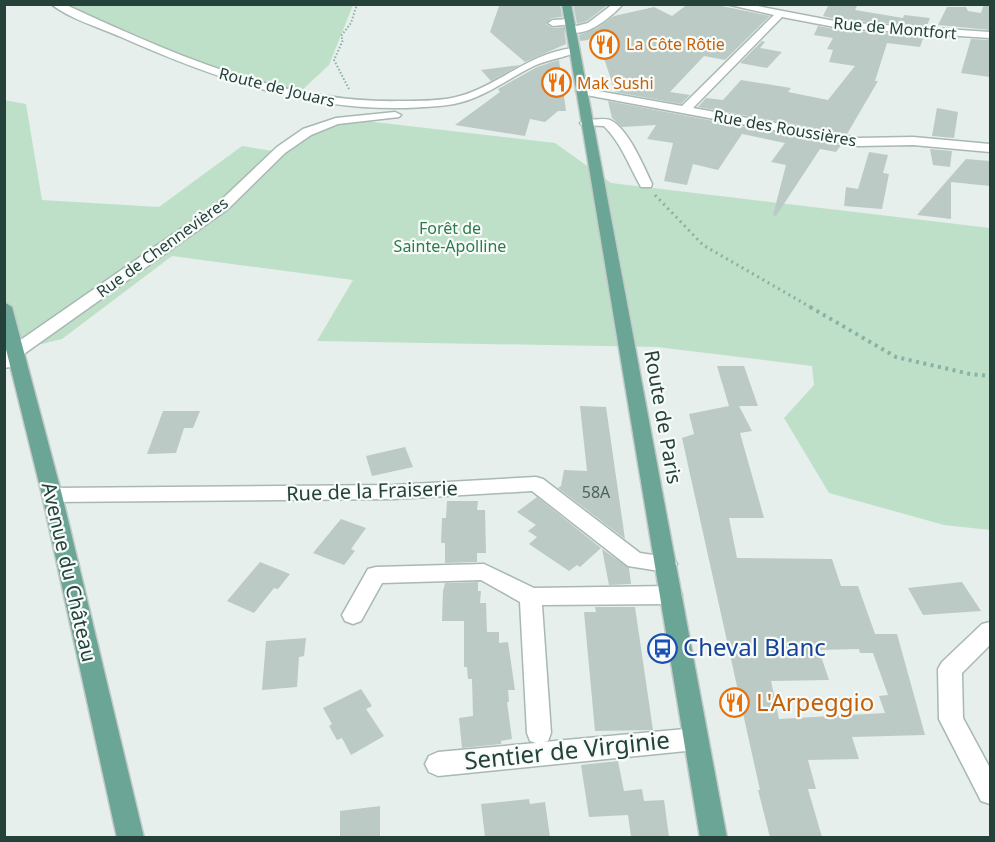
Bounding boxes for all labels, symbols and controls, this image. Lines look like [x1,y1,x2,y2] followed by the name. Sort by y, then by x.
[833,12,958,44] street label: Rue de Montfort
[589,28,621,60] restaurant icon: La Côte Rôtie
[626,33,725,55] place label: La Côte Rôtie
[217,62,337,112] street label: Route de Jouars
[540,67,572,99] restaurant icon: Mak Sushi
[577,72,654,94] place label: Mak Sushi
[712,105,858,151] street label: Rue des Roussières
[92,192,232,302] street label: Rue de Chennevières
[394,217,506,257] park label: Forêt de Sainte-Apolline
[638,348,689,486] street label: Route de Paris
[286,474,458,507] street label: Rue de la Fraiserie
[36,479,103,664] street label: Avenue du Château
[582,481,611,503] house number: 58A
[683,630,826,663] place label: Cheval Blanc
[646,632,678,664] bus stop icon: Cheval Blanc
[756,685,874,718] place label: L'Arpeggio
[719,687,751,719] restaurant icon: L'Arpeggio
[462,722,671,777] street label: Sentier de Virginie

